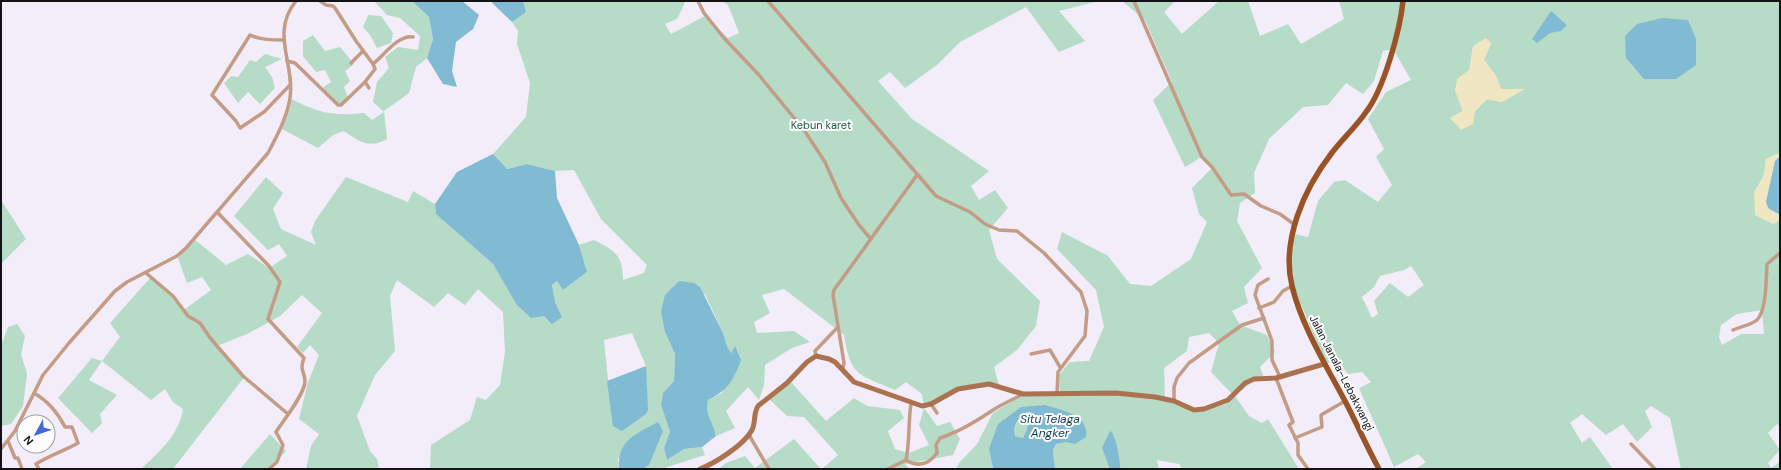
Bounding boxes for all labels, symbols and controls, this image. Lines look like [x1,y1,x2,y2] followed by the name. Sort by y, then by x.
[791,118,851,132] park label: Kebun karet
[1307,313,1377,433] street label: Jalan Janala–Lebakwangi
[1020,411,1080,441] water label: Situ Telaga Angker
[16,414,56,454] north arrow
[20,433,36,448] text: N

